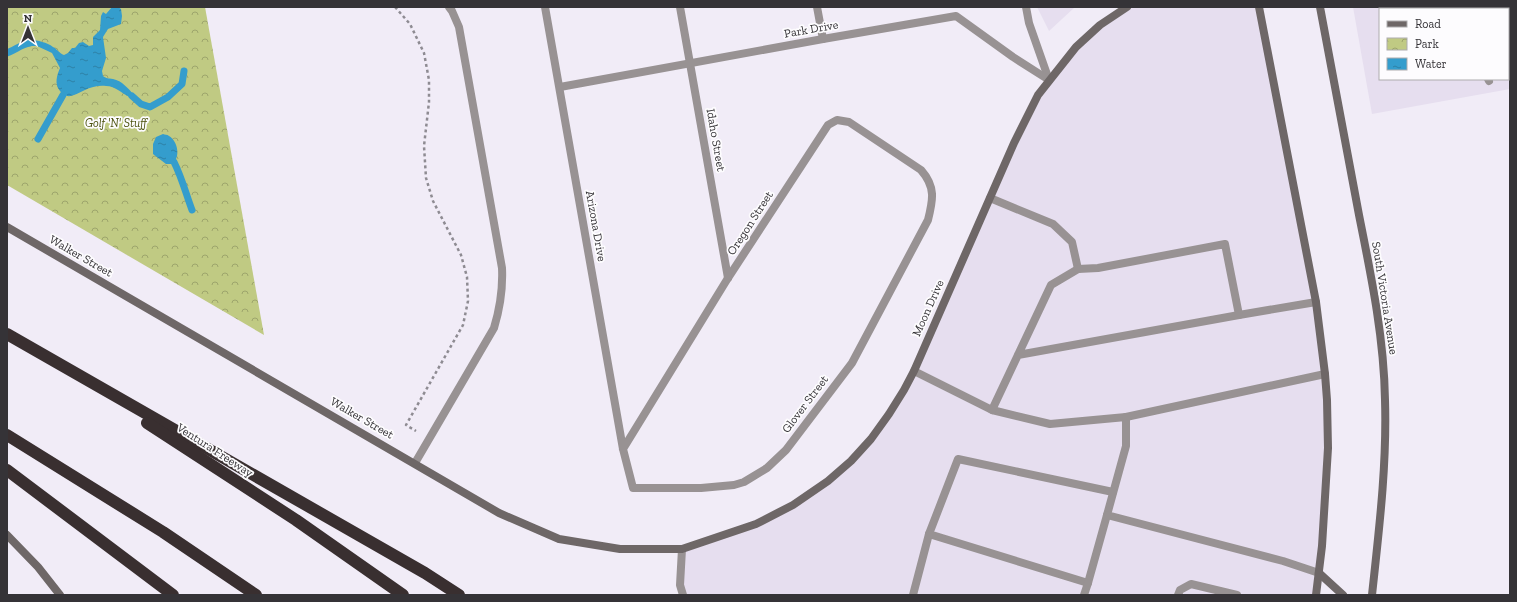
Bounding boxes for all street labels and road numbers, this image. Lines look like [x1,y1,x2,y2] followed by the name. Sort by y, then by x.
[783,17,840,41] street label: Park Drive
[704,108,728,173] street label: Idaho Street
[724,188,776,258] street label: Oregon Street
[583,190,609,263] street label: Arizona Drive
[47,232,116,280] street label: Walker Street
[1369,240,1401,356] street label: South Victoria Avenue
[909,277,947,338] street label: Moon Drive
[779,372,831,435] street label: Glover Street
[328,394,397,442] street label: Walker Street
[173,420,256,480] street label: Ventura Freeway

